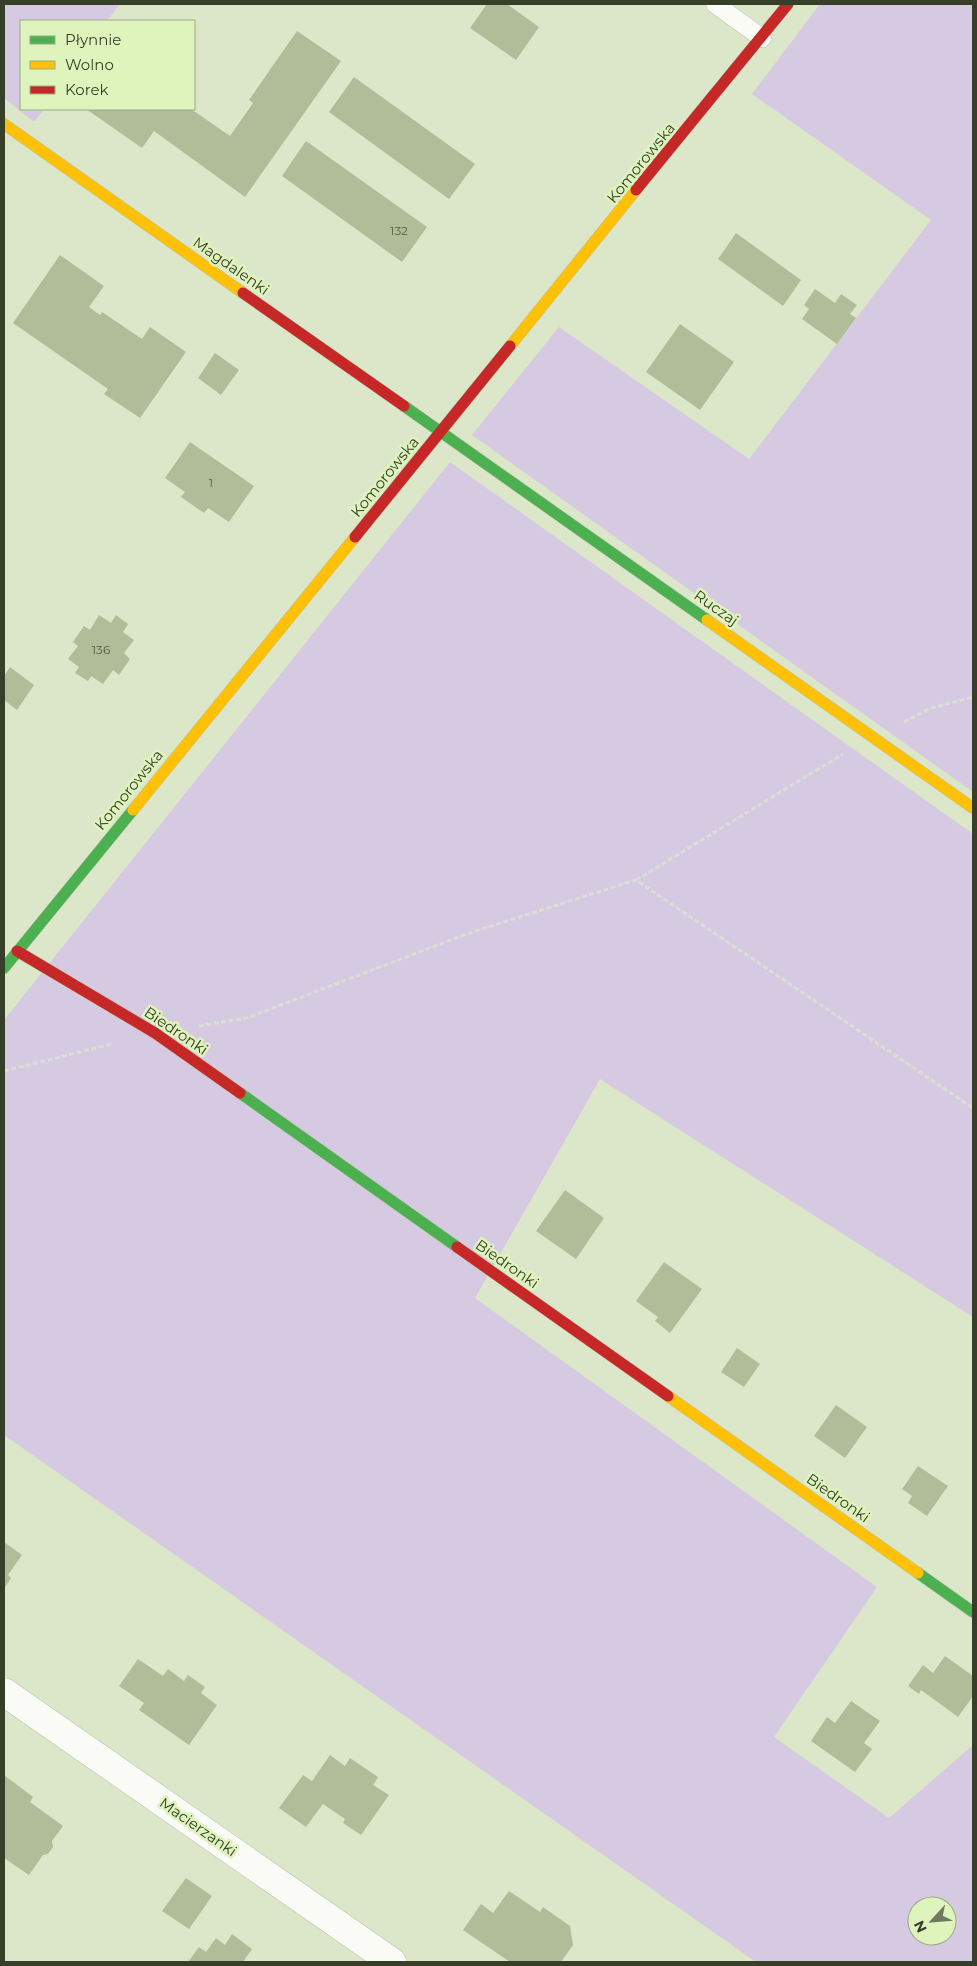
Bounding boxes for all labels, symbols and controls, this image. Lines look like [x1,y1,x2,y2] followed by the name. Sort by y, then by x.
[20,20,195,110] legend
[65,30,121,49] text: Płynnie
[65,55,114,74] text: Wolno
[65,80,109,99] text: Korek
[602,119,679,207] street label: Komorowska
[390,223,408,238] house number: 132
[190,232,273,299] street label: Magdalenki
[346,433,423,521] street label: Komorowska
[209,475,213,490] house number: 1
[690,586,742,630] street label: Ruczaj
[92,642,110,657] house number: 136
[90,746,167,834] street label: Komorowska
[141,1002,212,1059] street label: Biedronki
[472,1235,543,1292] street label: Biedronki
[803,1469,874,1526] street label: Biedronki
[156,1793,241,1860] street label: Macierzanki
[907,1896,957,1946] north arrow
[910,1918,931,1936] text: N

